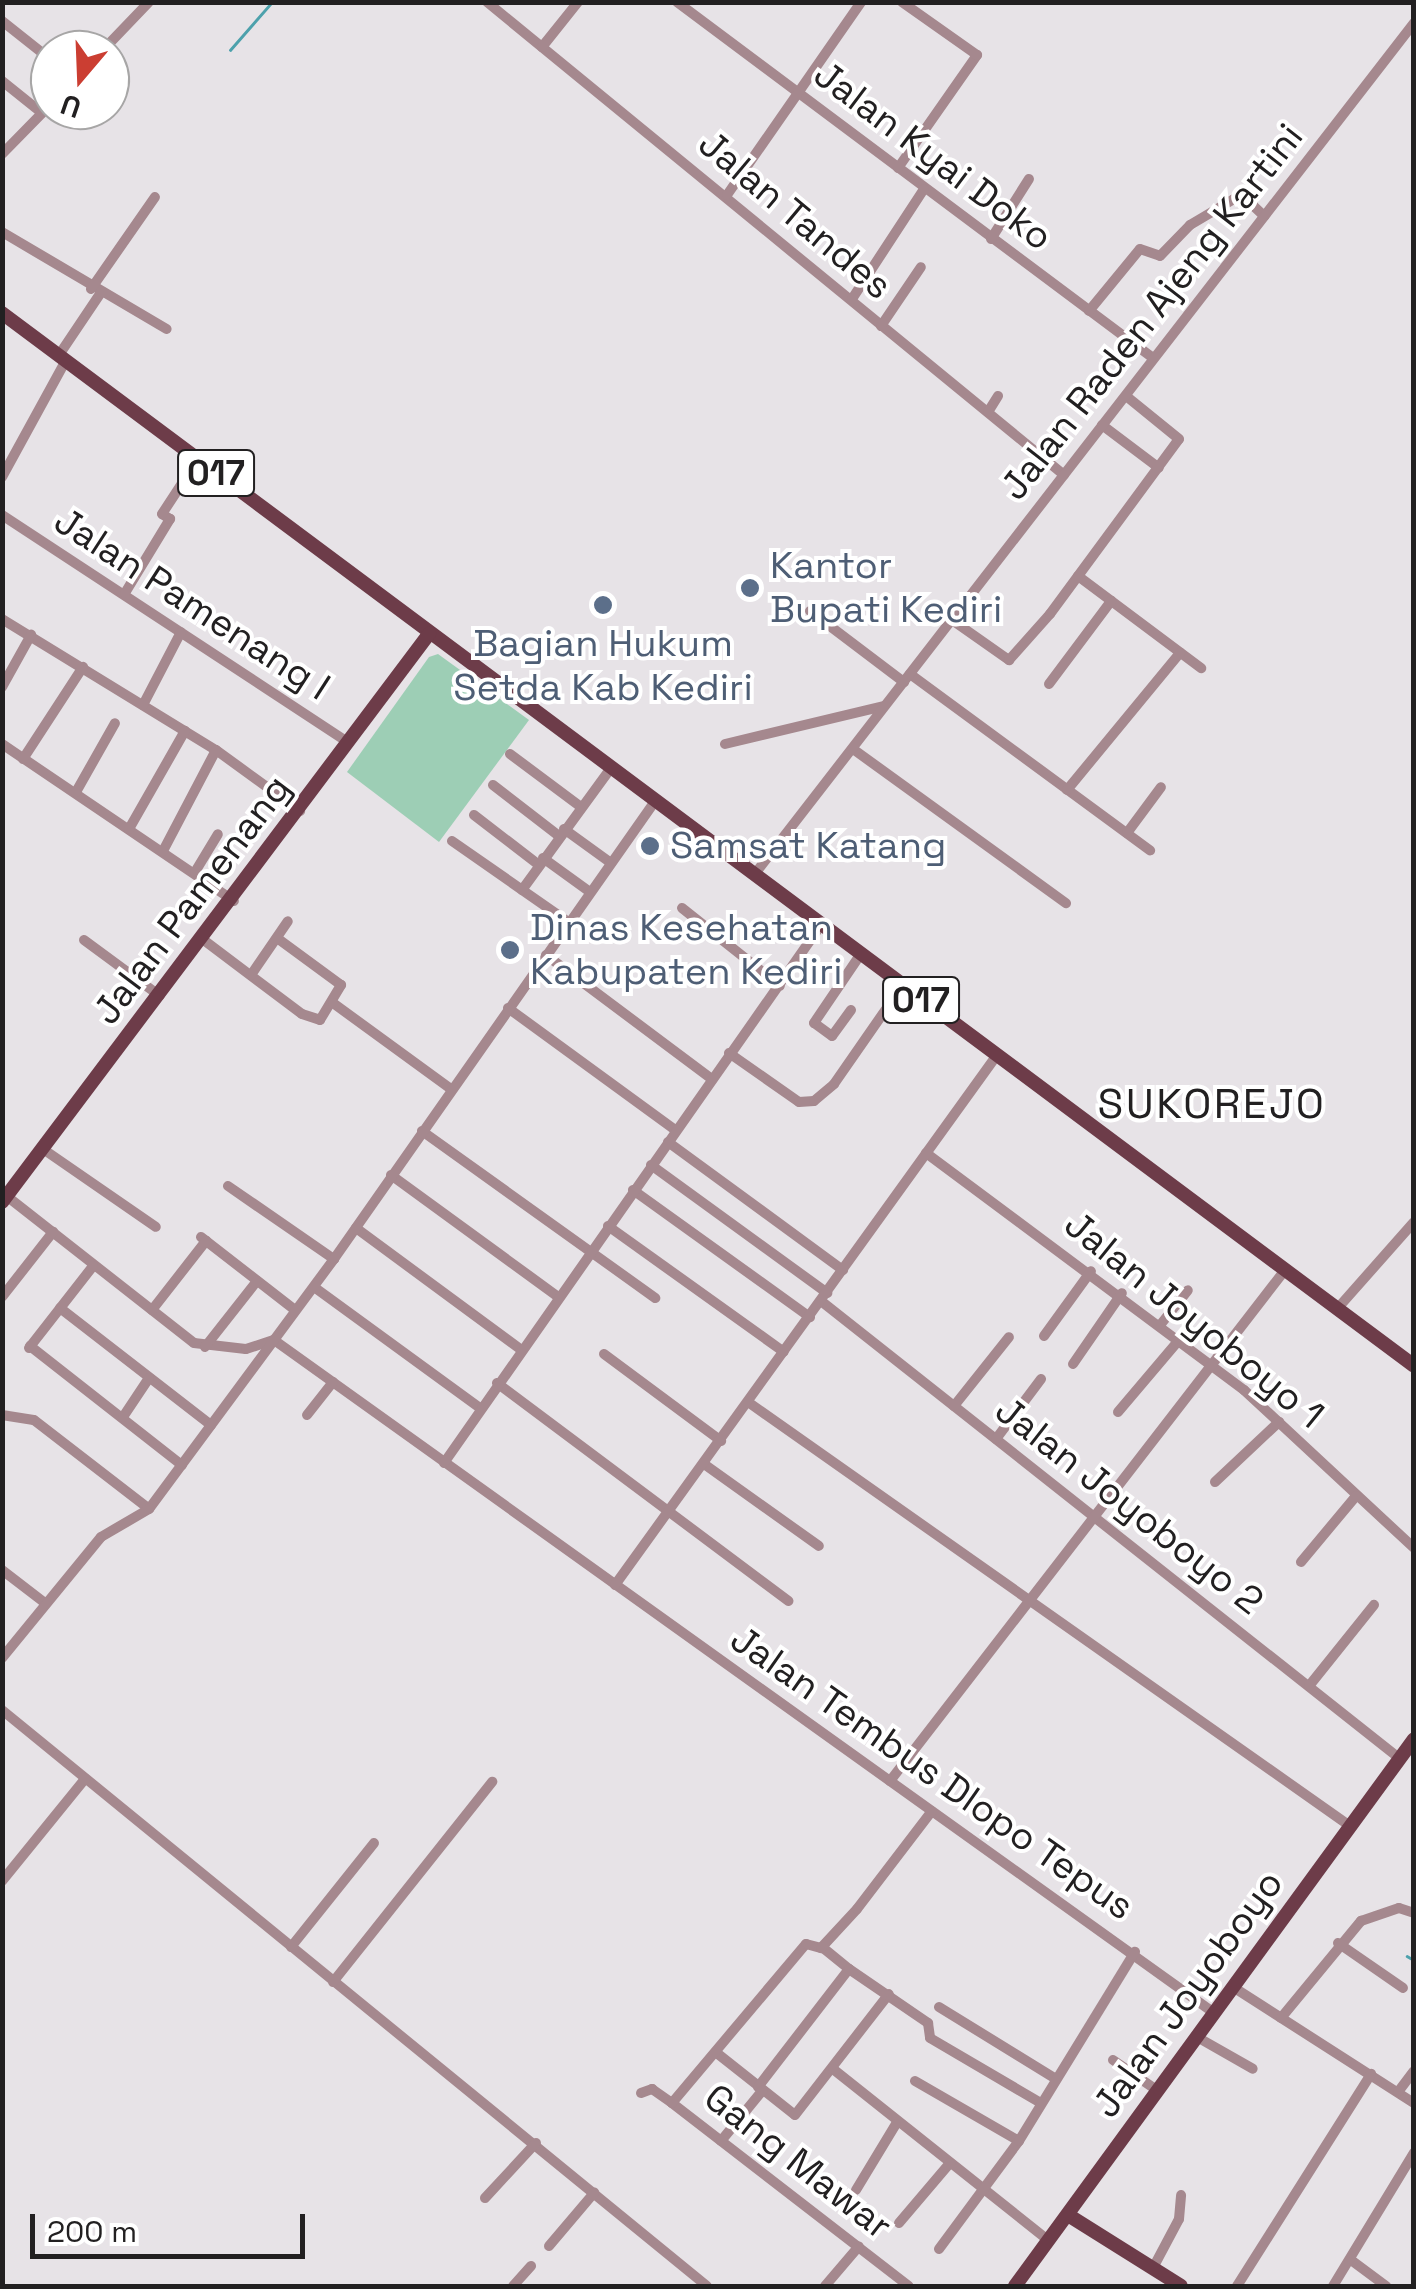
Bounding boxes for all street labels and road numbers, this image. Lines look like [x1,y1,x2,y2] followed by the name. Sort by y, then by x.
[805,52,1061,260] street label: Jalan Kyai Doko
[991,115,1313,509] street label: Jalan Raden Ajeng Kartini
[689,121,901,309] street label: Jalan Tandes
[176,443,256,503] road number: 017
[46,498,338,710] street label: Jalan Pamenang I
[84,767,300,1033] street label: Jalan Pamenang
[881,970,961,1030] road number: 017
[1055,1202,1333,1438] street label: Jalan Joyoboyo 1
[986,1387,1272,1625] street label: Jalan Joyoboyo 2
[721,1616,1143,1930] street label: Jalan Tembus Dlopo Tepus
[1083,1862,1293,2126] street label: Jalan Joyoboyo
[695,2075,901,2249] street label: Gang Mawar

